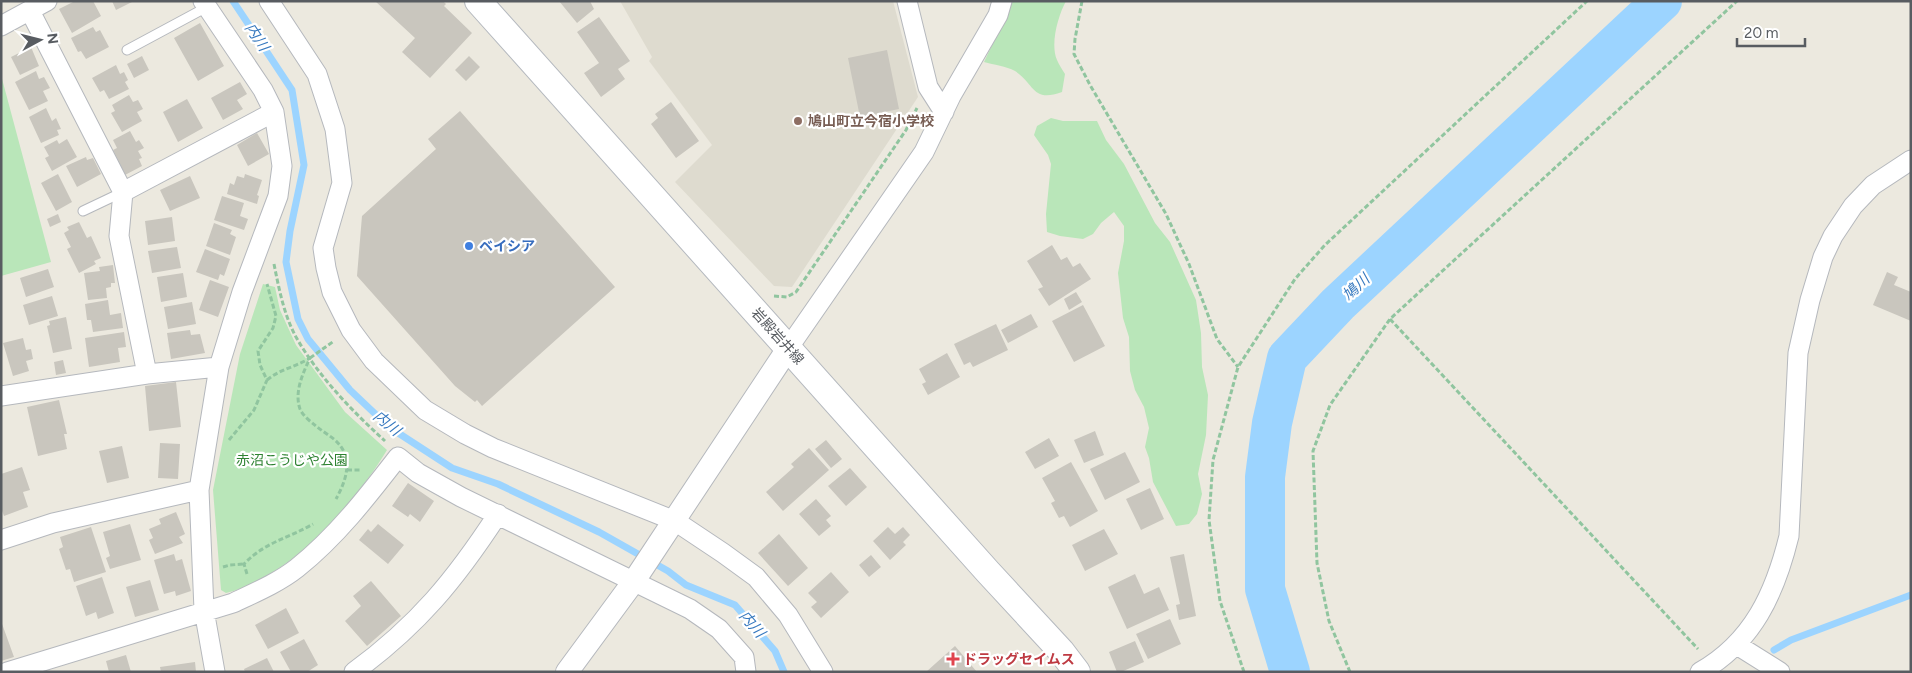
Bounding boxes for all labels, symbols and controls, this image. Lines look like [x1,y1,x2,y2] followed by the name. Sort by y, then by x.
[15,15,65,65] north arrow
[1737,15,1804,47] scale bar
[241,20,274,56] water label: 内川
[1744,24,1778,42] text: 20 m
[43,32,62,45] text: N
[808,113,934,130] place label: 鳩山町立今宿小学校
[792,115,804,127] marker: 鳩山町立今宿小学校
[479,238,535,255] place label: ベイシア
[463,240,475,252] marker: ベイシア
[1339,269,1375,304] water label: 鳩川
[748,305,807,368] street label: 岩殿岩井線
[370,407,406,441] water label: 内川
[236,452,348,469] park label: 赤沼こうじや公園
[735,607,770,643] water label: 内川
[963,651,1075,668] place label: ドラッグセイムス
[947,653,959,665] marker: ドラッグセイムス

